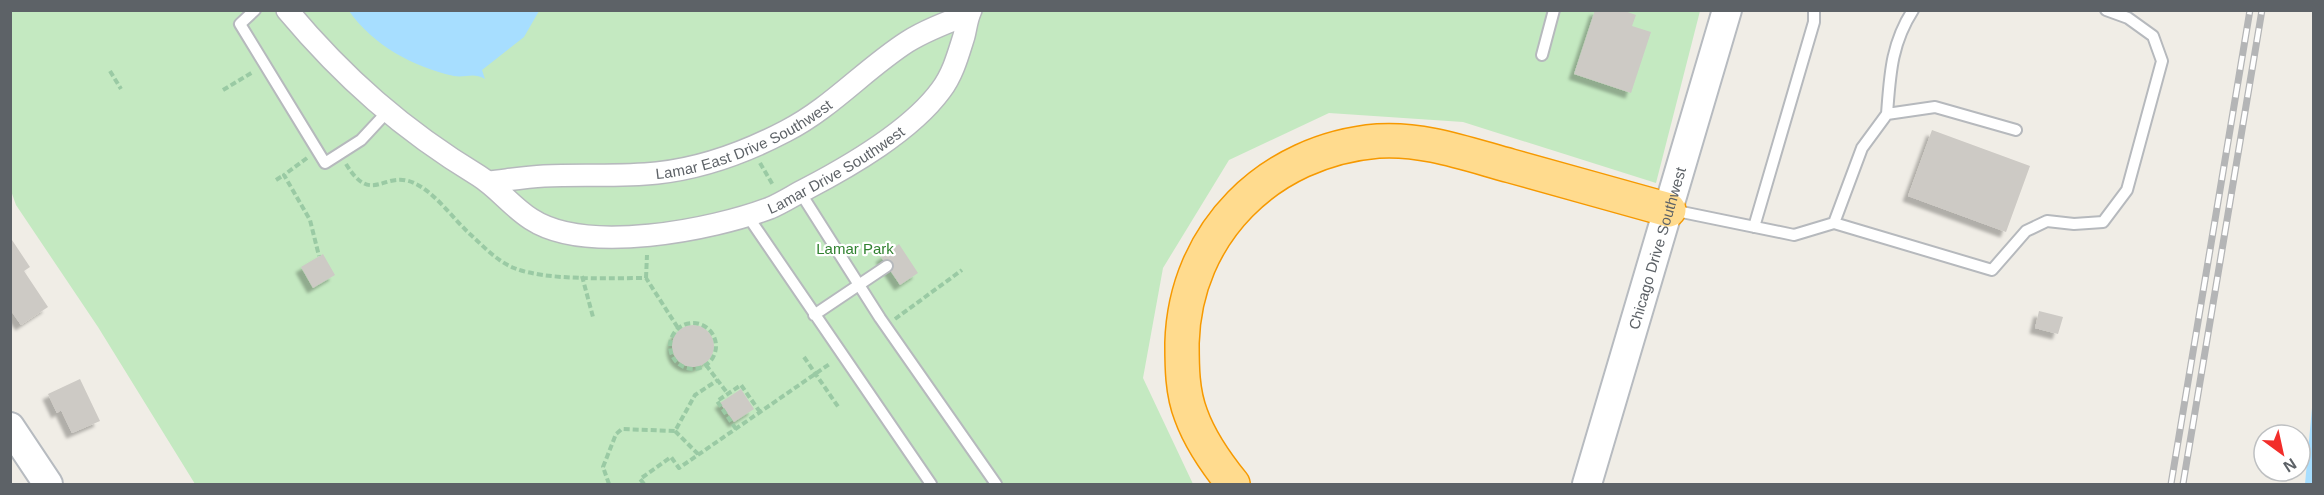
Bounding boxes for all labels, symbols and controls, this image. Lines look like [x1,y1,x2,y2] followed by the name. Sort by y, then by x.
[655,95,835,182] street label: Lamar East Drive Southwest
[765,122,908,217] street label: Lamar Drive Southwest
[1625,164,1689,331] street label: Chicago Drive Southwest
[816,240,894,257] park label: Lamar Park
[2252,423,2312,483] north arrow
[2280,455,2299,475] text: N

